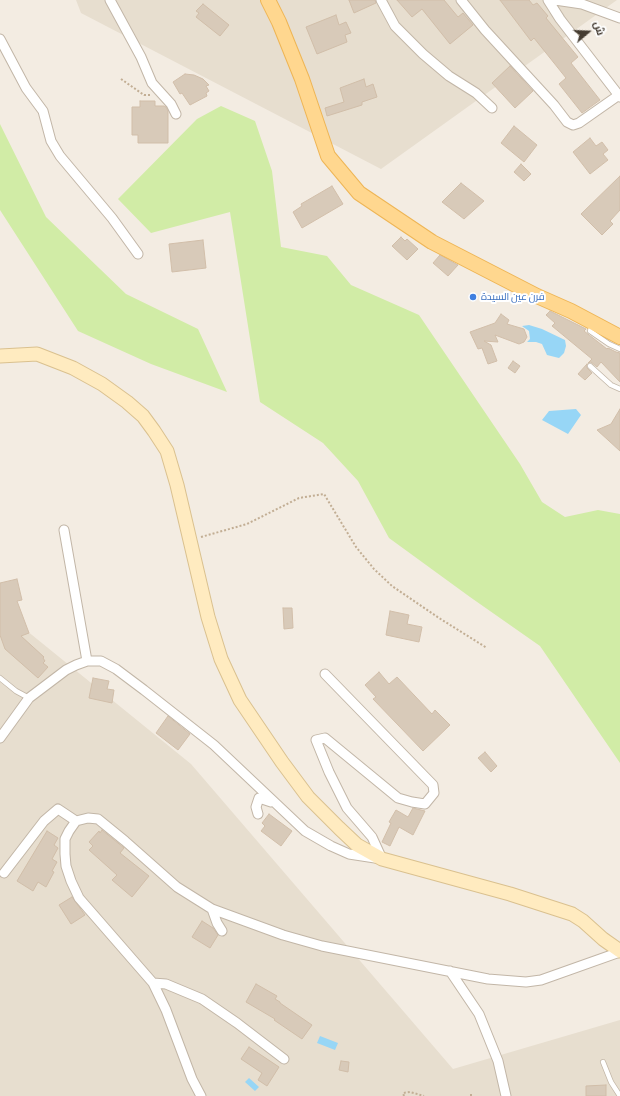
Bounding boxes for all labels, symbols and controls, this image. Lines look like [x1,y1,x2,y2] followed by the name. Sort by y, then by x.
[568,12,608,52] north arrow
[591,19,608,37] text: ش
[481,291,545,303] place label: فرن عين السيدة
[468,292,478,302] marker: فرن عين السيدة

